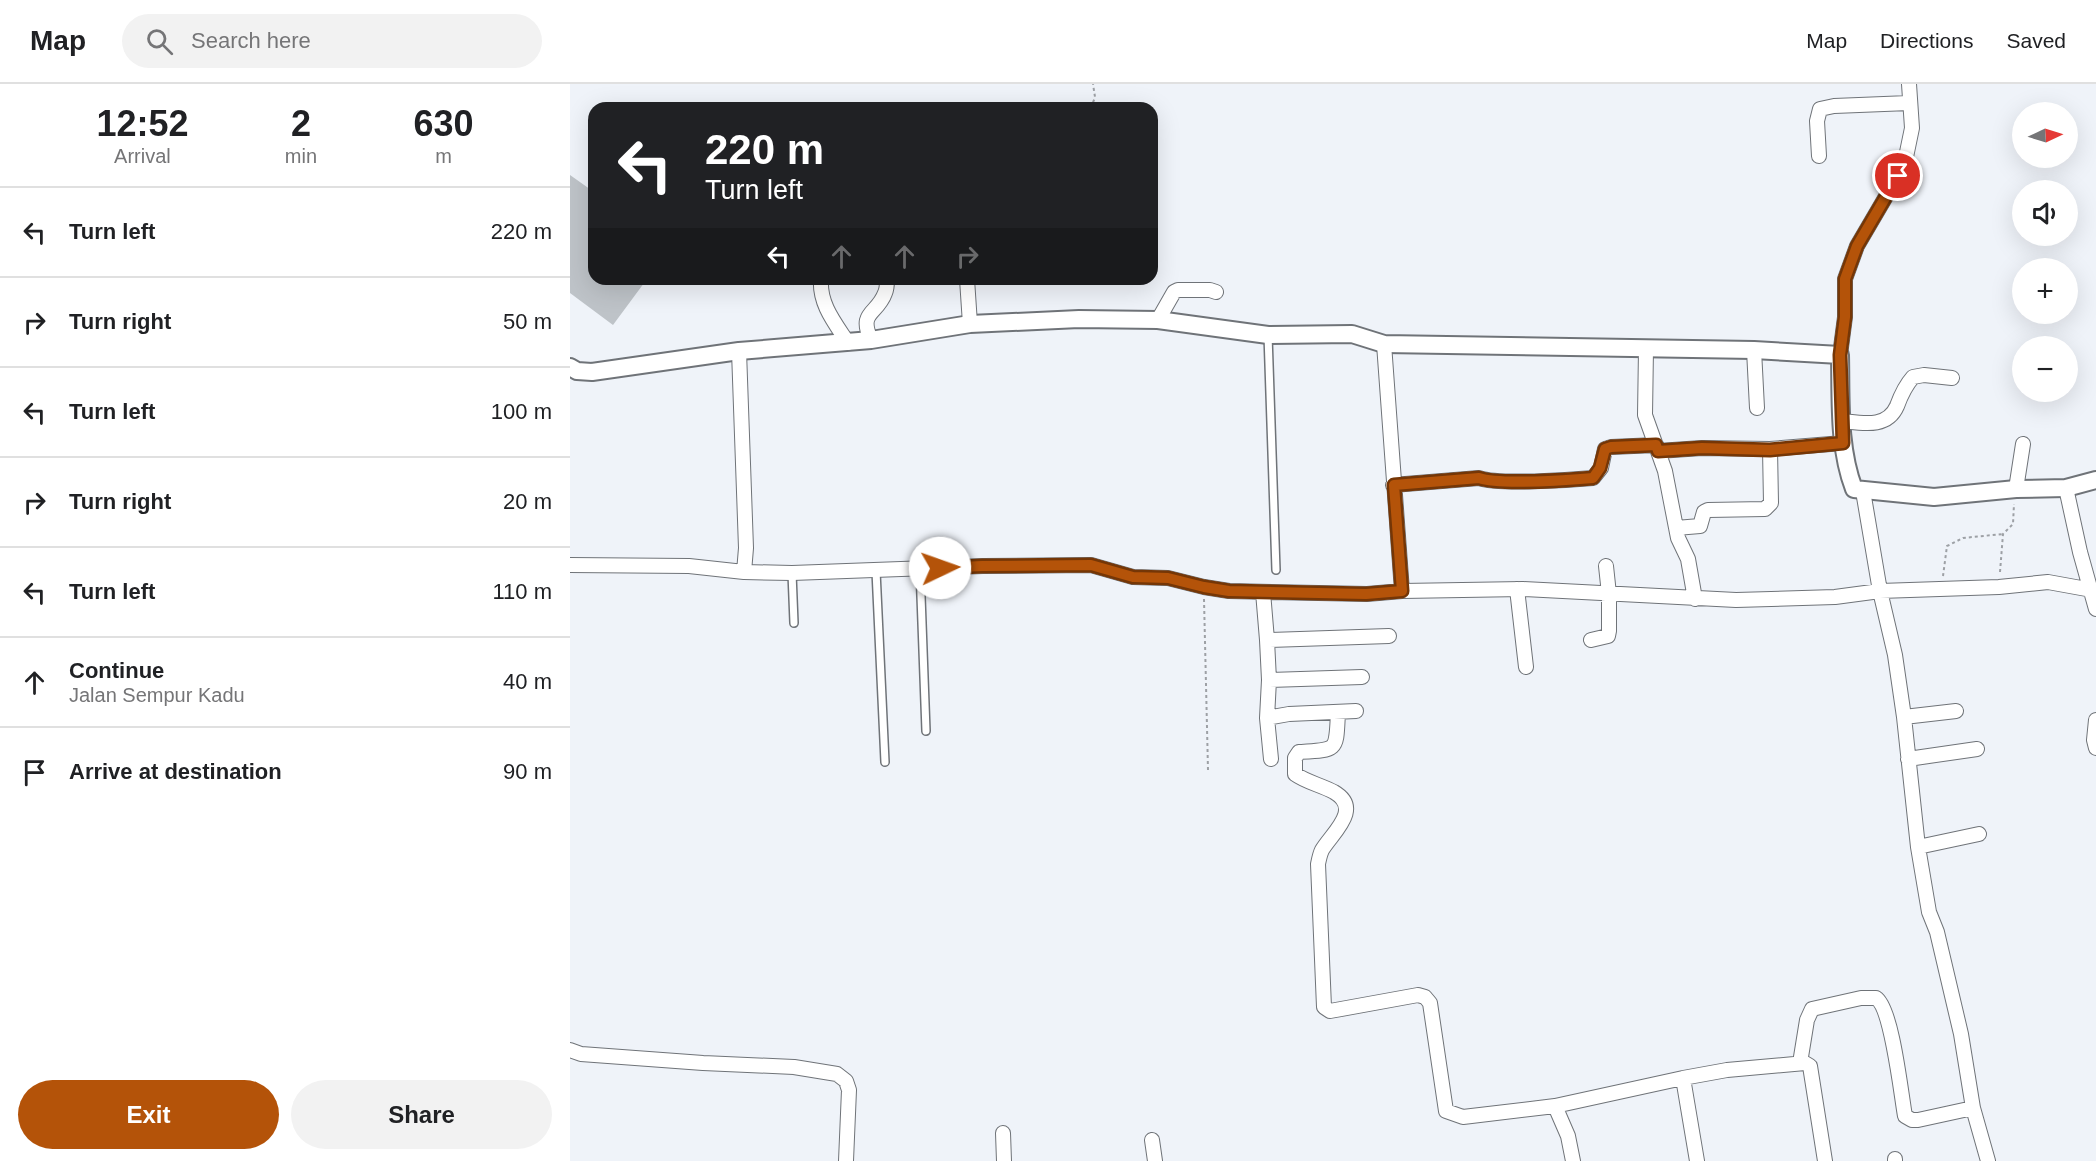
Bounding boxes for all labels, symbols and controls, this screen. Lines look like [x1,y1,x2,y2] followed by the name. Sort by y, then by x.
[122,14,542,68] search box
[30,25,86,56] text: Map
[143,25,176,58] icon: search
[191,28,311,53] text: Search here
[1806,29,1847,52] text: Map
[1880,29,1973,52] text: Directions
[2006,29,2066,52] text: Saved
[2012,102,2078,168] north arrow
[2012,102,2078,402] map controls
[96,103,188,144] text: 12:52
[291,103,311,144] text: 2
[413,103,474,144] text: 630
[606,126,684,204] icon: left
[705,126,824,173] text: 220 m
[114,145,171,167] text: Arrival
[285,145,317,167] text: min
[435,145,452,167] text: m
[1872,150,1923,201] pin
[1881,159,1914,192] icon: arrive
[705,175,803,205] text: Turn left
[2012,180,2078,246] button: sound
[18,216,51,249] icon: left
[69,219,155,244] text: Turn left
[491,219,552,244] text: 220 m
[762,240,795,273] icon: left
[825,240,858,273] icon: ahead
[888,240,921,273] icon: ahead
[951,240,984,273] icon: right
[2012,258,2078,324] button: +
[18,306,51,339] icon: right
[69,309,171,334] text: Turn right
[503,309,552,334] text: 50 m
[2012,336,2078,402] button: −
[18,396,51,429] icon: left
[69,399,155,424] text: Turn left
[491,399,552,424] text: 100 m
[18,486,51,519] icon: right
[69,489,171,514] text: Turn right
[503,489,552,514] text: 20 m
[908,536,972,600] position arrow
[18,576,51,609] icon: left
[69,579,155,604] text: Turn left
[492,579,552,604] text: 110 m
[69,658,164,683] text: Continue
[18,666,51,699] icon: ahead
[503,669,552,694] text: 40 m
[69,684,245,706] text: Jalan Sempur Kadu
[18,756,51,789] icon: arrive
[69,759,282,784] text: Arrive at destination
[503,759,552,784] text: 90 m
[18,1080,279,1149] button: Exit
[291,1080,552,1149] button: Share

